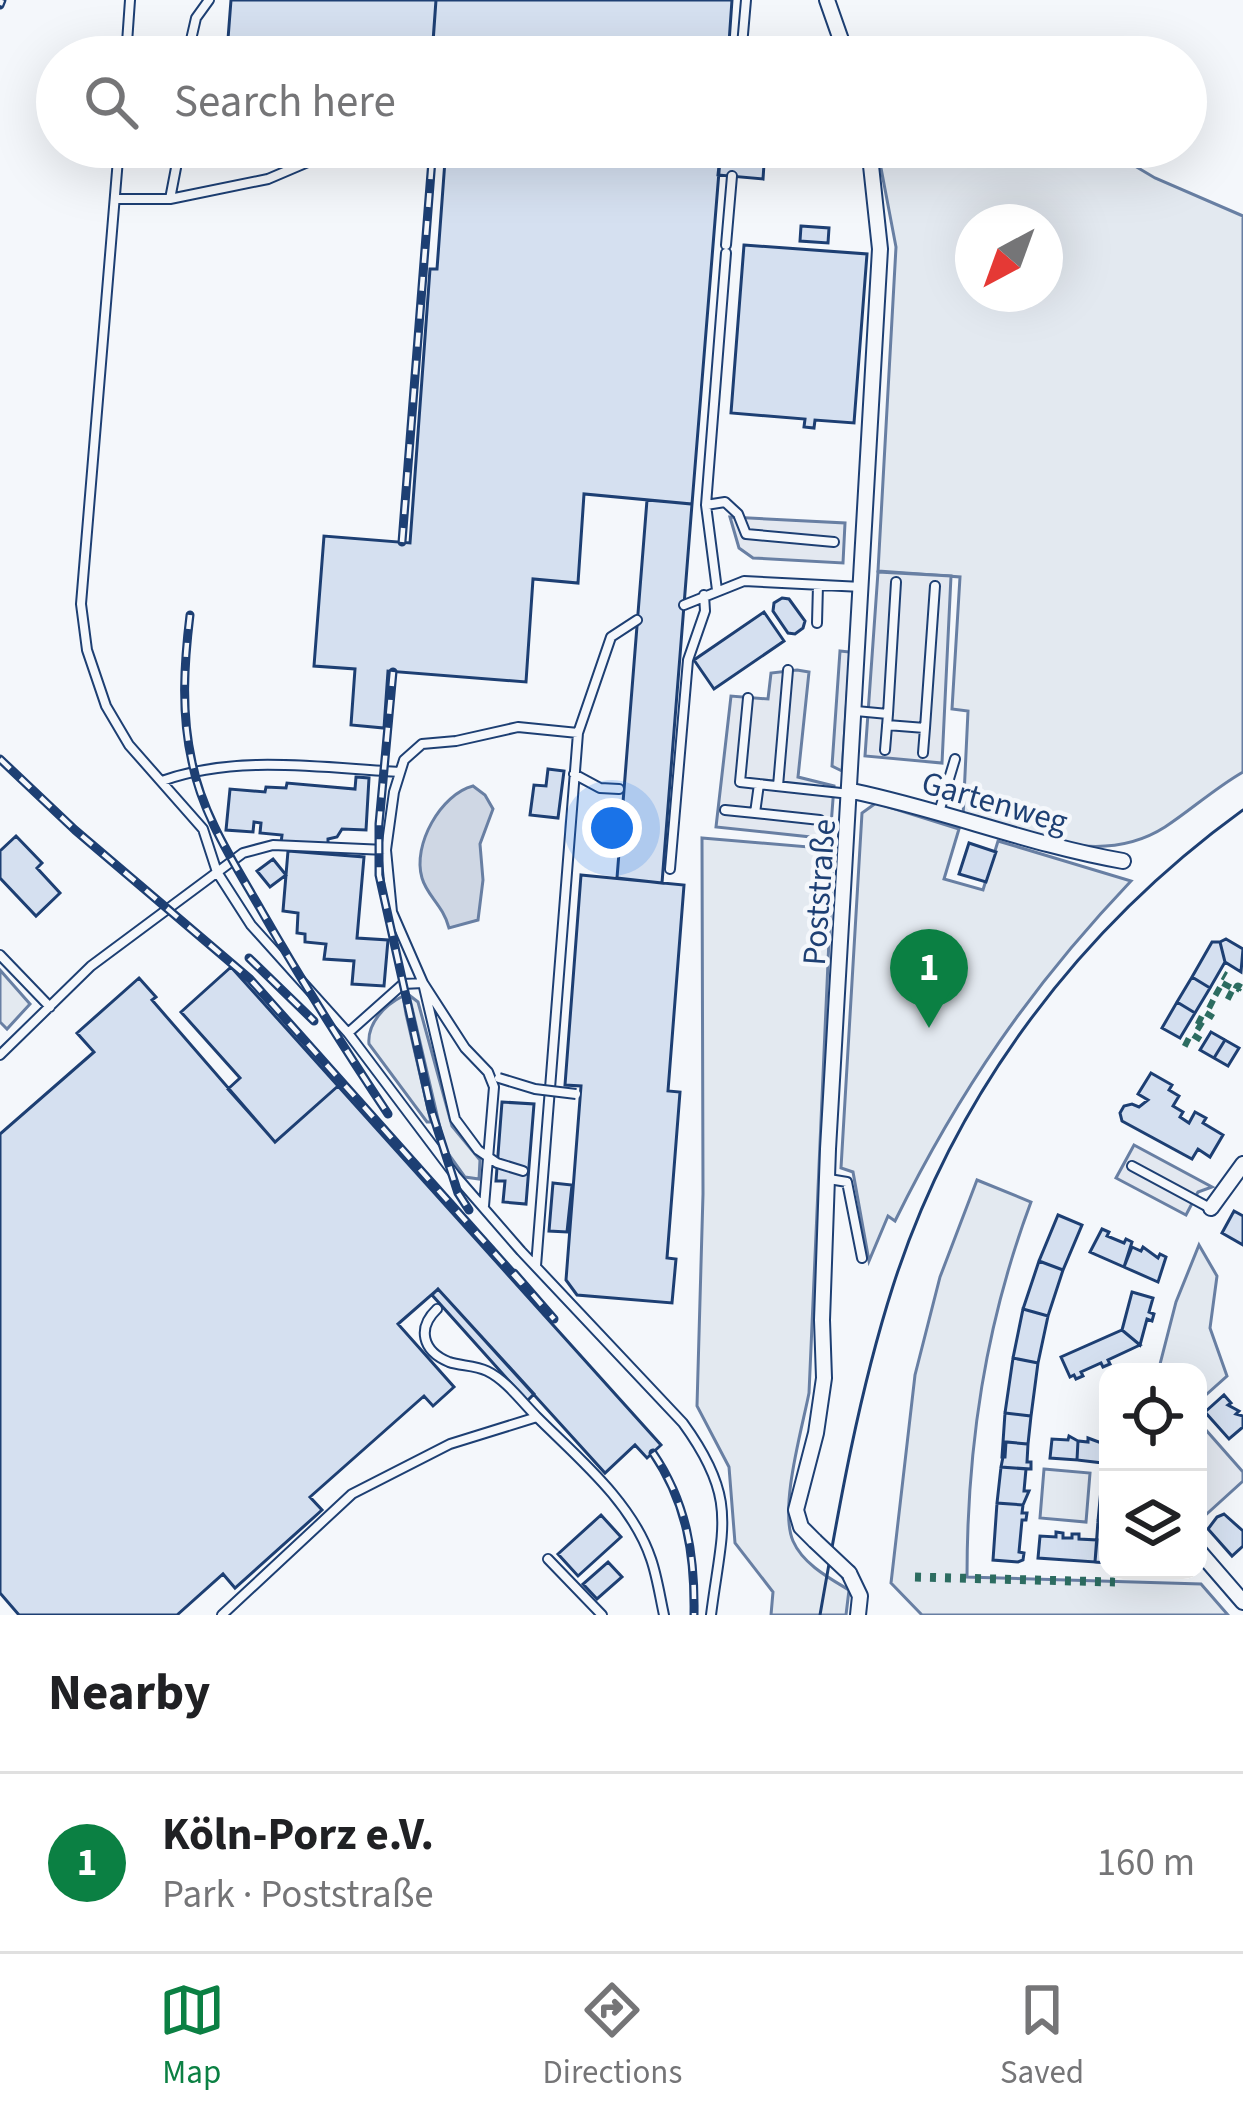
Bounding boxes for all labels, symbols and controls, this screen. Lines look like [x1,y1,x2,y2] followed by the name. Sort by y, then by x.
[36,36,1207,168] search box
[78,69,144,135] icon: search
[174,70,396,134] text: Search here
[955,204,1063,312] north arrow
[916,759,1073,846] street label: Gartenweg
[582,798,642,858] your location
[791,817,848,967] street label: Poststraße
[890,929,968,1028] pin: 1
[1099,1363,1207,1579] map controls
[1099,1363,1207,1471] button: locate
[1099,1471,1207,1579] button: layers
[48,1657,210,1729] text: Nearby
[162,1803,434,1867] text: Köln-Porz e.V.
[77,1835,97,1891] text: 1
[1097,1835,1195,1891] text: 160 m
[162,1867,434,1923] text: Park · Poststraße
[159,1977,225,2096] tab: Map
[543,1977,682,2096] tab: Directions
[1000,1977,1084,2096] tab: Saved

